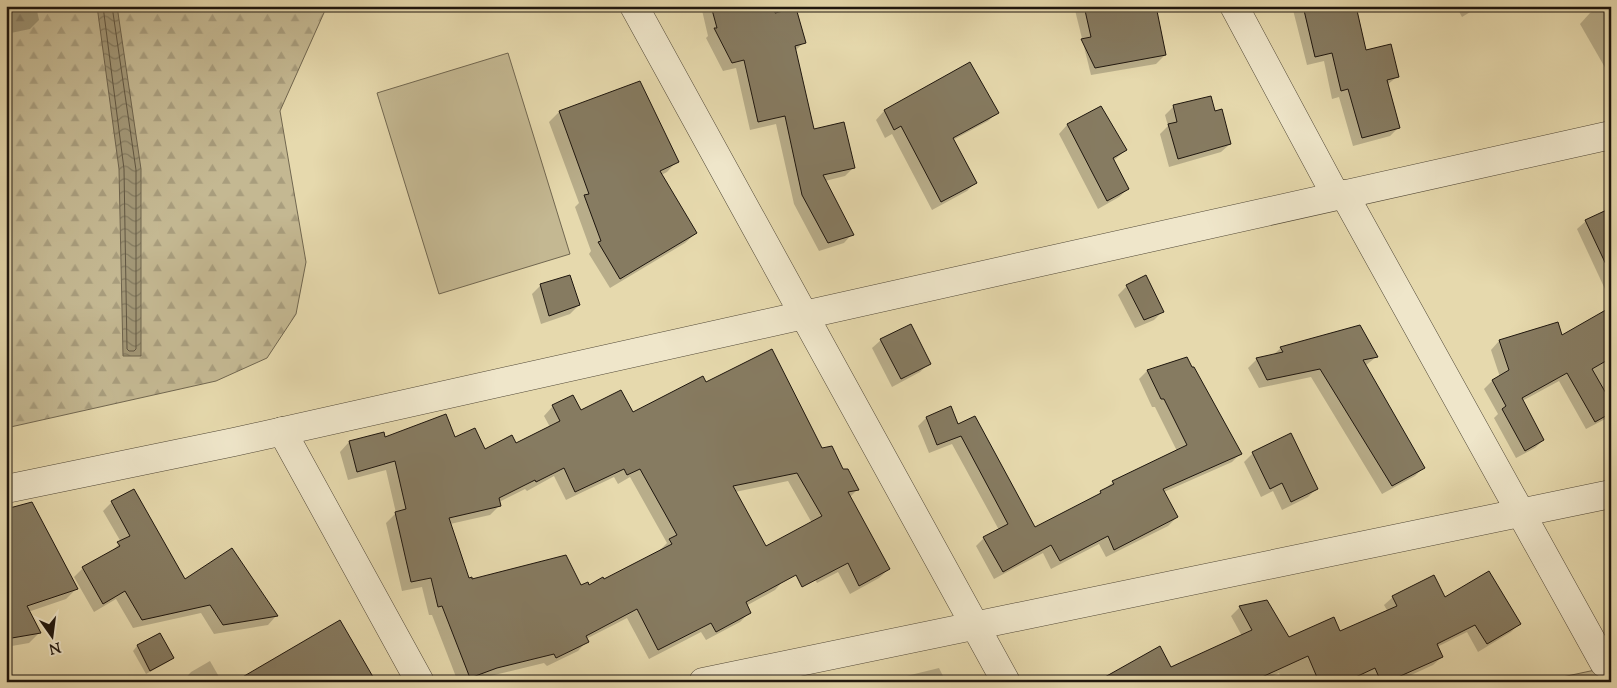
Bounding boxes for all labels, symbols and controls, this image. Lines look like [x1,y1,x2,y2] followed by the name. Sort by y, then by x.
[28,610,78,660] north arrow
[47,636,63,658] text: N

